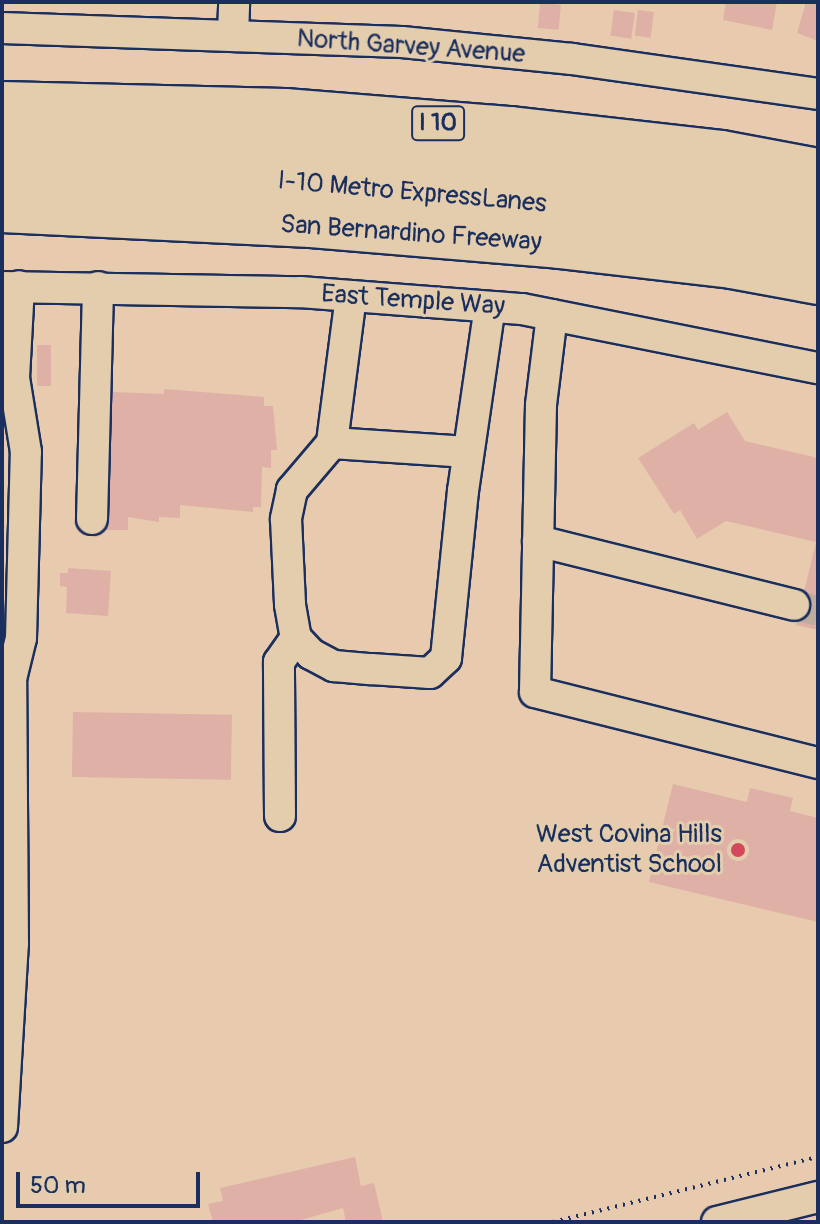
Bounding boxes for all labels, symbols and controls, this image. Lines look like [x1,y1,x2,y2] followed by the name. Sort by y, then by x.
[296,23,526,71] street label: North Garvey Avenue
[410,103,466,143] road number: I 10
[276,166,548,220] street label: I-10 Metro ExpressLanes
[279,209,543,259] street label: San Bernardino Freeway
[320,279,506,323] street label: East Temple Way
[536,819,722,880] place label: West Covina Hills Adventist School
[729,841,747,859] marker: West Covina Hills Adventist School
[20,1156,204,1206] scale bar
[30,1171,86,1200] text: 50 m

